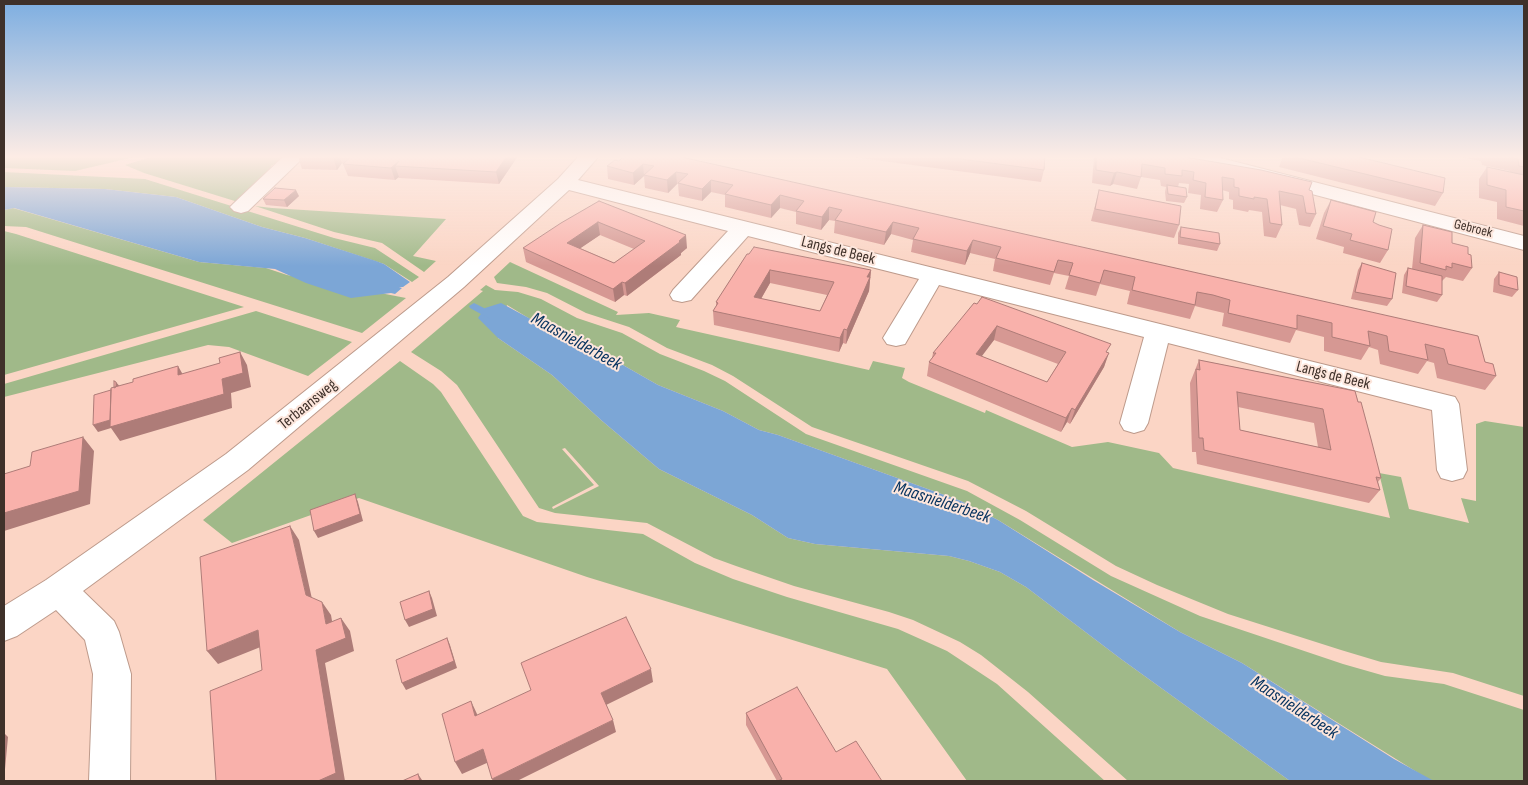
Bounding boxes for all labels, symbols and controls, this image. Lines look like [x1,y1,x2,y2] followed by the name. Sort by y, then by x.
[1452,216,1494,242] street label: Gebroek
[799,233,877,269] street label: Langs de Beek
[527,308,625,376] water label: Maasnielderbeek
[1294,358,1372,394] street label: Langs de Beek
[275,376,341,434] street label: Terbaansweg
[891,477,993,529] water label: Maasnielderbeek
[1246,672,1342,744] water label: Maasnielderbeek

